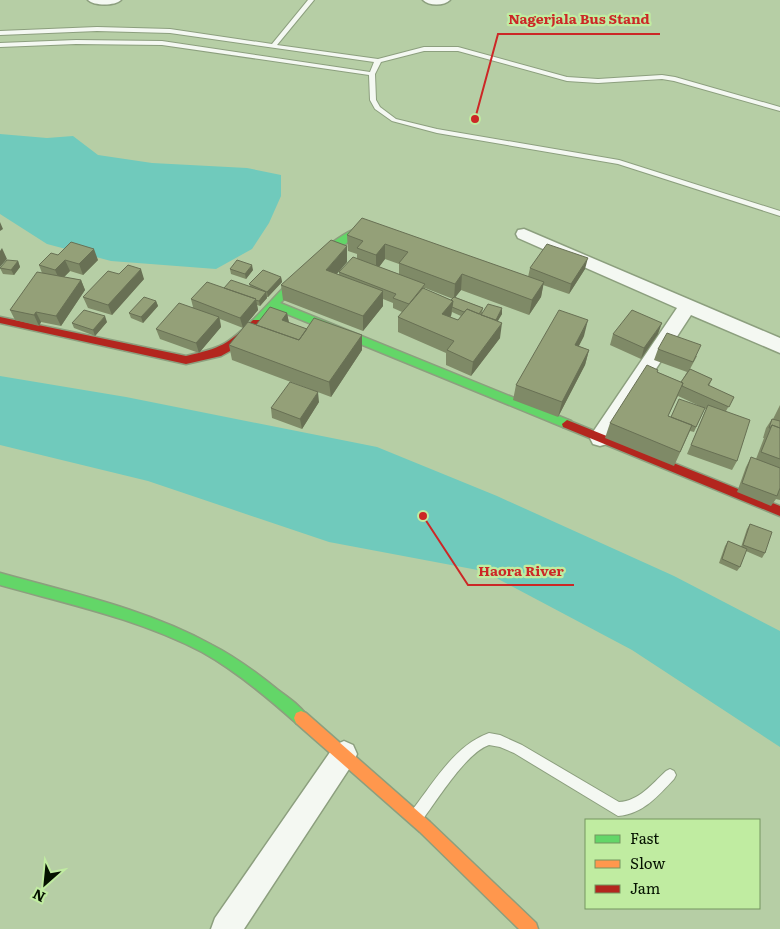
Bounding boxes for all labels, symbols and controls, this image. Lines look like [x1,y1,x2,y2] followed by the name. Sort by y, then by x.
[498,5,660,34] callout: Nagerjala Bus Stand
[508,8,650,28] text: Nagerjala Bus Stand
[468,556,574,585] callout: Haora River
[478,560,564,580] text: Haora River
[585,819,760,909] legend
[630,826,659,849] text: Fast
[630,851,665,874] text: Slow
[20,859,70,909] north arrow
[630,876,661,899] text: Jam
[29,885,48,908] text: N

